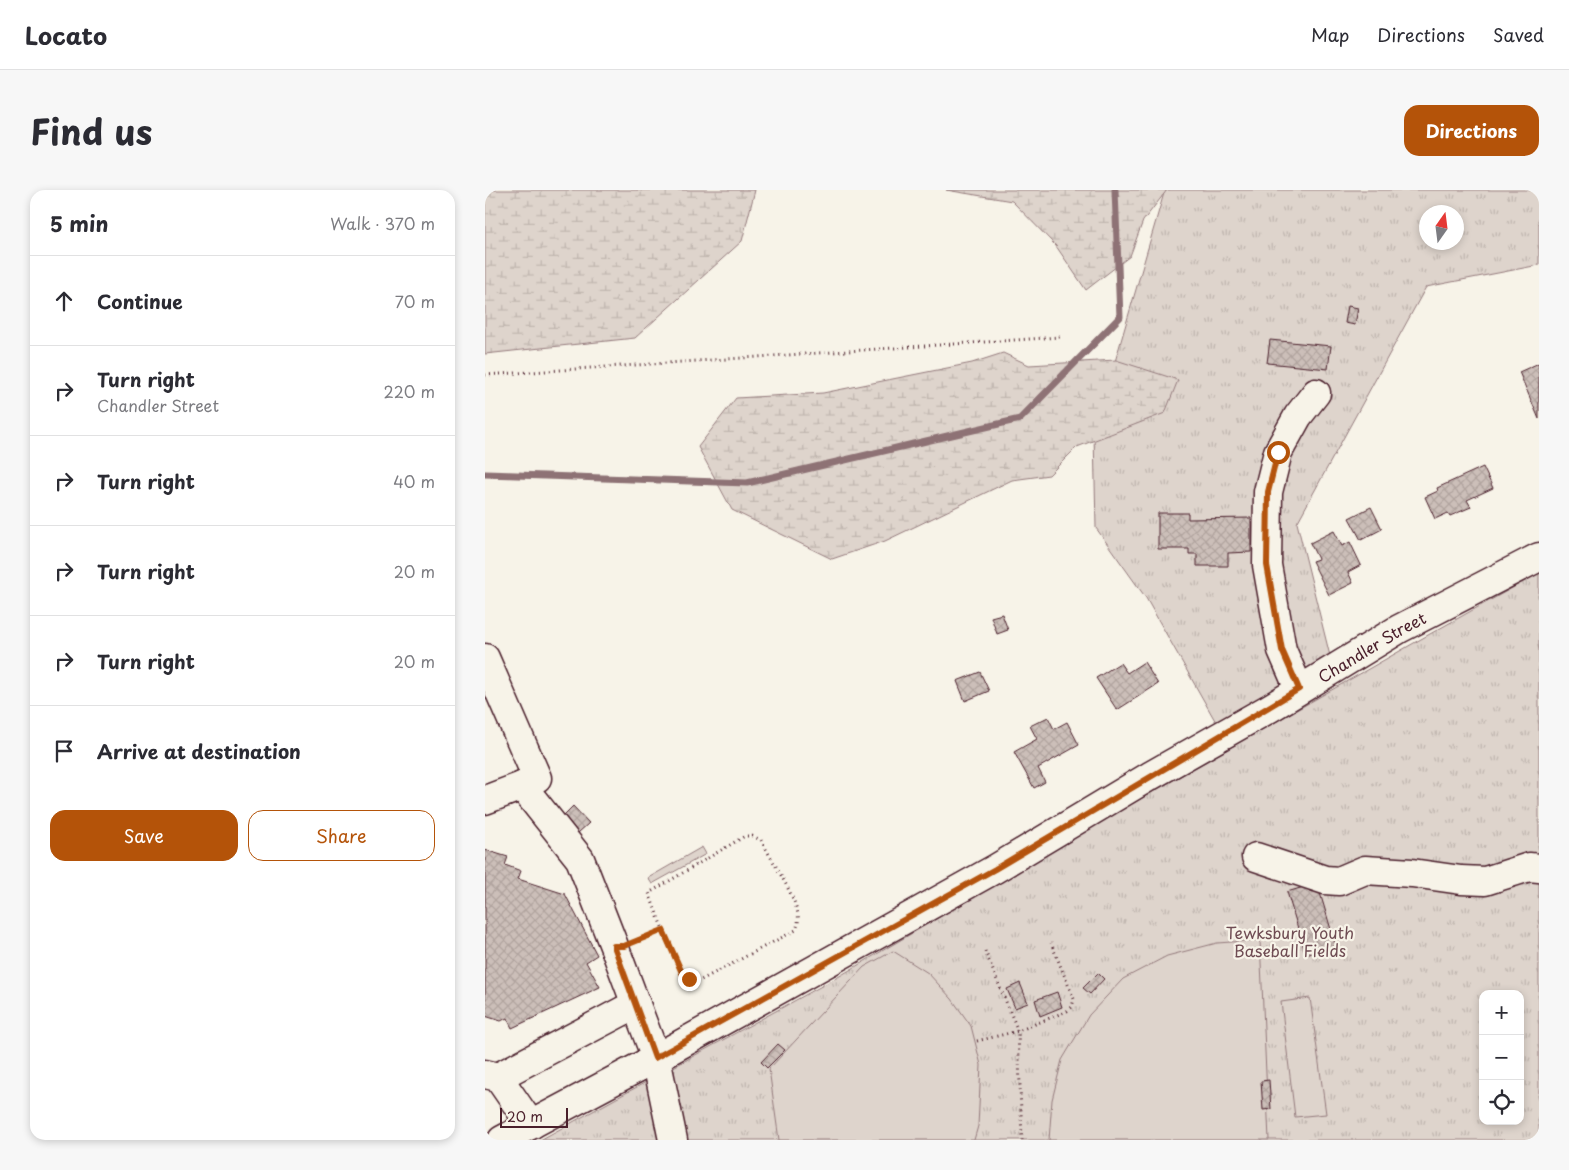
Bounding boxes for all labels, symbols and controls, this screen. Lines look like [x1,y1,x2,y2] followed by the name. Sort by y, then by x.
[25,17,107,53] text: Locato
[1311,21,1349,48] text: Map
[1377,21,1465,48] text: Directions
[1493,21,1544,48] text: Saved
[30,104,152,157] text: Find us
[1404,105,1539,156] button: Directions
[1419,205,1464,250] north arrow
[50,207,108,239] text: 5 min
[330,211,435,235] text: Walk · 370 m
[50,287,78,315] icon: ahead
[97,287,183,315] text: Continue
[395,289,435,313] text: 70 m
[97,365,195,393] text: Turn right
[50,377,78,405] icon: right
[384,379,435,403] text: 220 m
[97,393,219,417] text: Chandler Street
[1267,441,1290,464] route start
[50,467,78,495] icon: right
[97,467,195,495] text: Turn right
[393,469,435,493] text: 40 m
[50,557,78,585] icon: right
[97,557,195,585] text: Turn right
[394,559,435,583] text: 20 m
[1313,605,1430,688] street label: Chandler Street
[50,647,78,675] icon: right
[97,647,195,675] text: Turn right
[394,649,435,673] text: 20 m
[50,737,78,765] icon: arrive
[97,737,301,765] text: Arrive at destination
[50,810,238,861] button: Save
[248,810,435,861] button: Share
[1226,920,1354,962] park label: Tewksbury Youth Baseball Fields
[678,968,701,991] route end
[1479,990,1524,1125] map controls
[1479,990,1524,1035] button: +
[1479,1035,1524,1080] button: −
[1479,1080,1524,1125] button: locate
[500,1105,567,1128] scale bar
[507,1106,543,1127] text: 20 m

